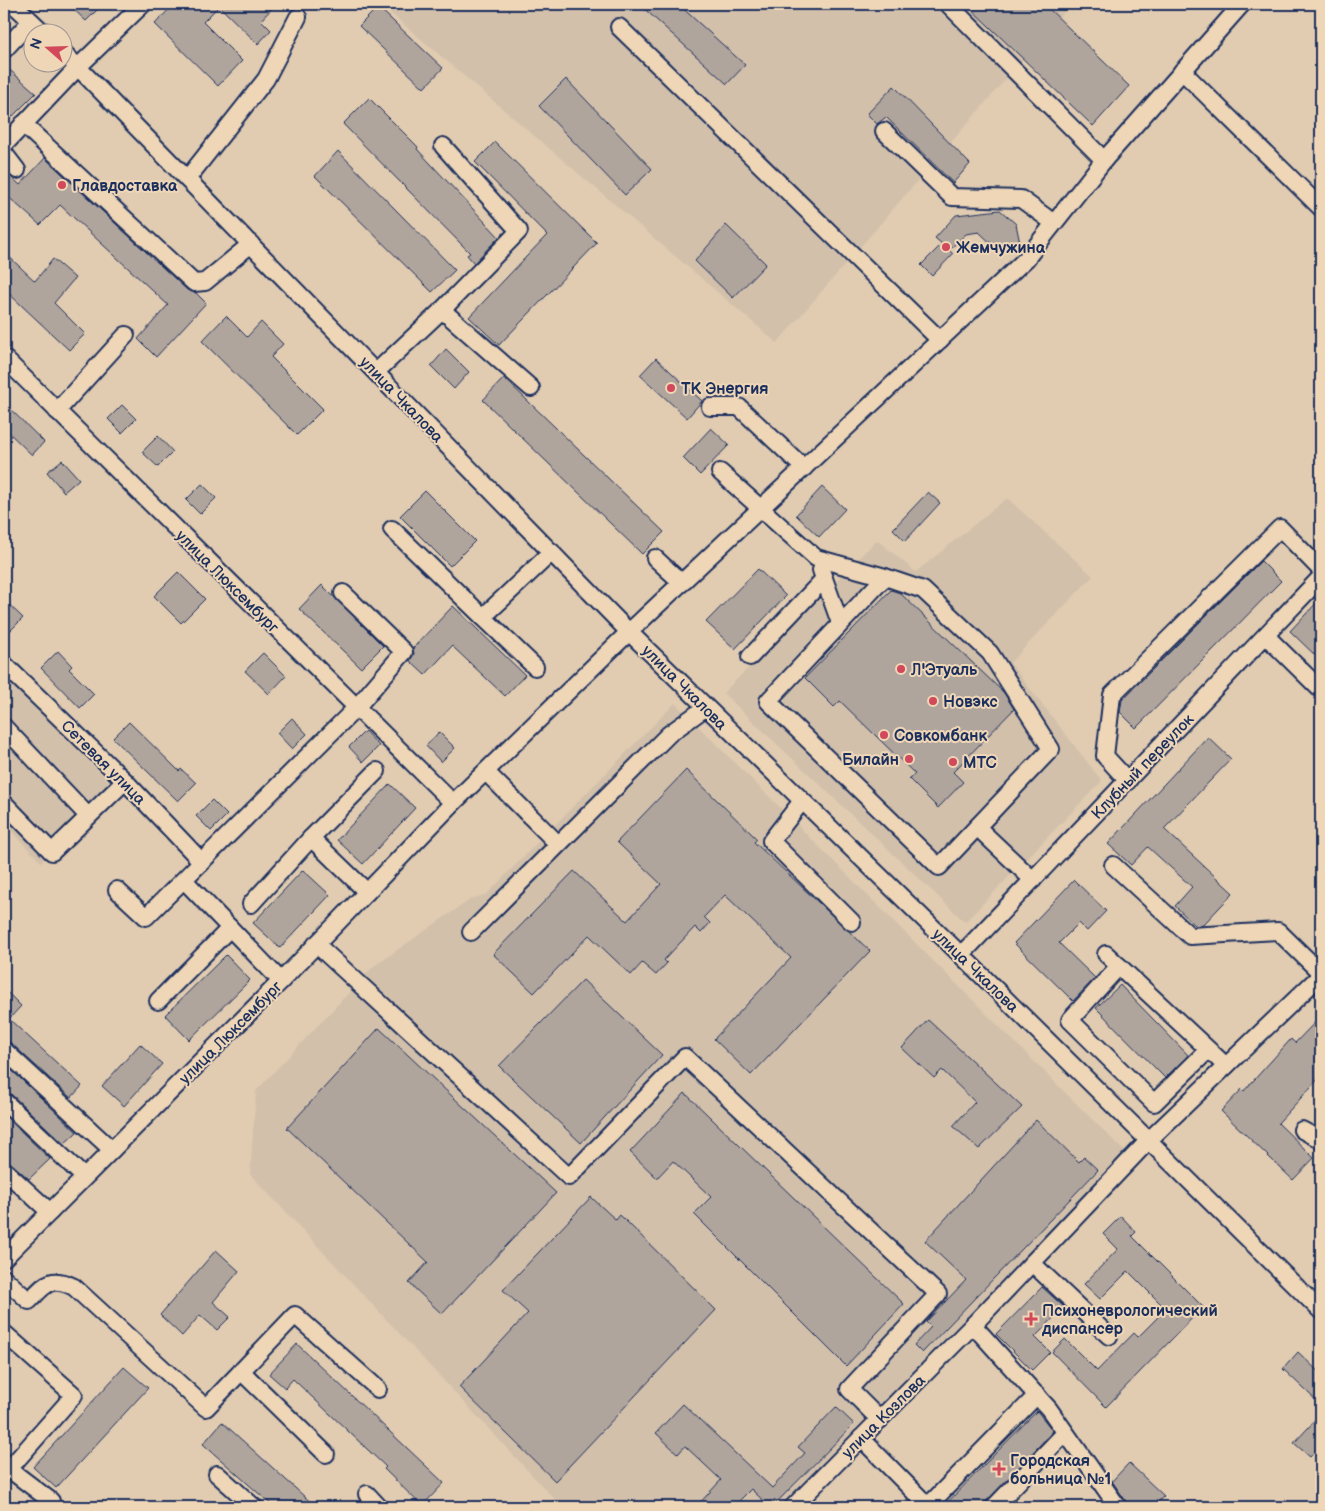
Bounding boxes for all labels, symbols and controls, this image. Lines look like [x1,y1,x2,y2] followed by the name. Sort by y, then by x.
[22,22,72,72] north arrow
[26,36,46,52] text: N
[72,177,178,196] place label: Главдоставка
[56,179,68,191] marker: Главдоставка
[956,239,1046,258] place label: Жемчужина
[940,241,952,253] marker: Жемчужина
[355,353,447,447] street label: улица Чкалова
[681,380,768,399] place label: ТК Энергия
[665,382,677,394] marker: ТК Энергия
[172,527,282,637] street label: улица Люксембург
[638,642,731,735] street label: улица Чкалова
[910,661,978,680] place label: Л'Этуаль
[895,663,907,675] marker: Л'Этуаль
[943,693,998,712] place label: Новэкс
[927,695,939,707] marker: Новэкс
[1088,710,1199,824] street label: Клубный переулок
[57,717,149,810] street label: Сетевая улица
[894,727,987,746] place label: Совкомбанк
[878,729,890,741] marker: Совкомбанк
[842,751,899,770] place label: Билайн
[903,753,915,765] marker: Билайн
[963,754,997,773] place label: МТС
[947,756,959,768] marker: МТС
[928,925,1022,1017] street label: улица Чкалова
[176,978,286,1088] street label: улица Люксембург
[1041,1302,1218,1339] place label: Психоневрологический диспансер
[1024,1312,1038,1326] marker: Психоневрологический диспансер
[838,1371,930,1463] street label: улица Козлова
[1010,1452,1111,1489] place label: Городская больница №1
[992,1462,1006,1476] marker: Городская больница №1

